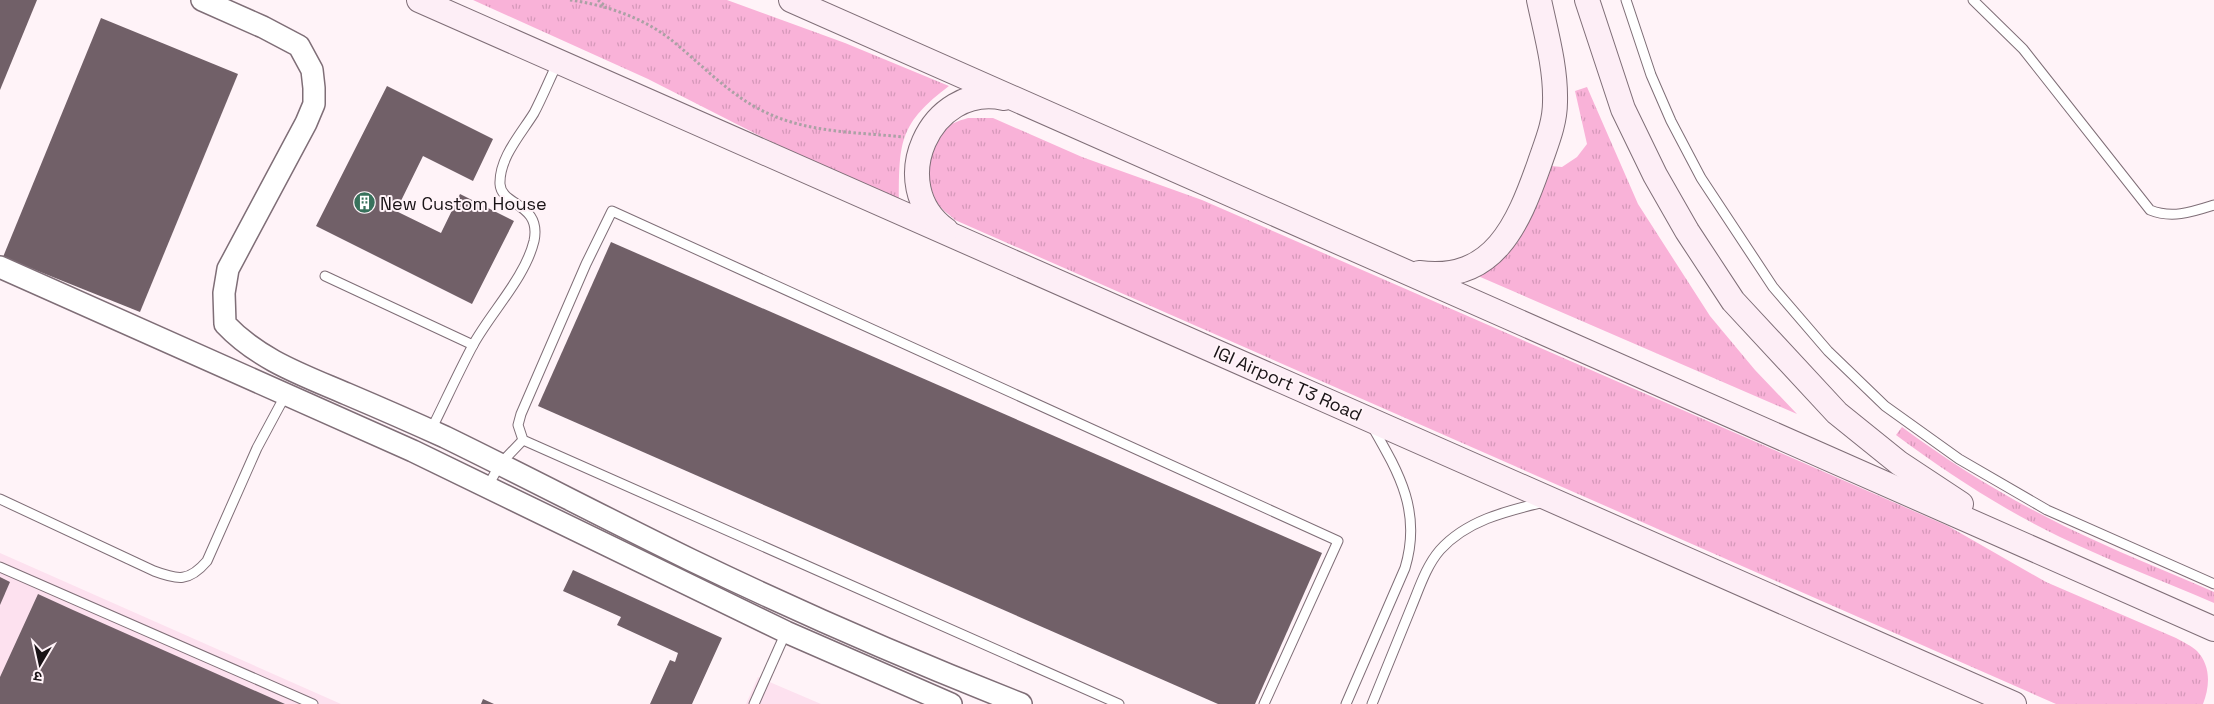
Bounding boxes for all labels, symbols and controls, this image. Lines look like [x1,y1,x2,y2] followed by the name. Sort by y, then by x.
[352,191,376,215] building icon: New Custom House
[380,192,547,215] place label: New Custom House
[1210,340,1366,426] street label: IGI Airport T3 Road
[15,639,65,689] north arrow
[32,667,43,686] text: उ

